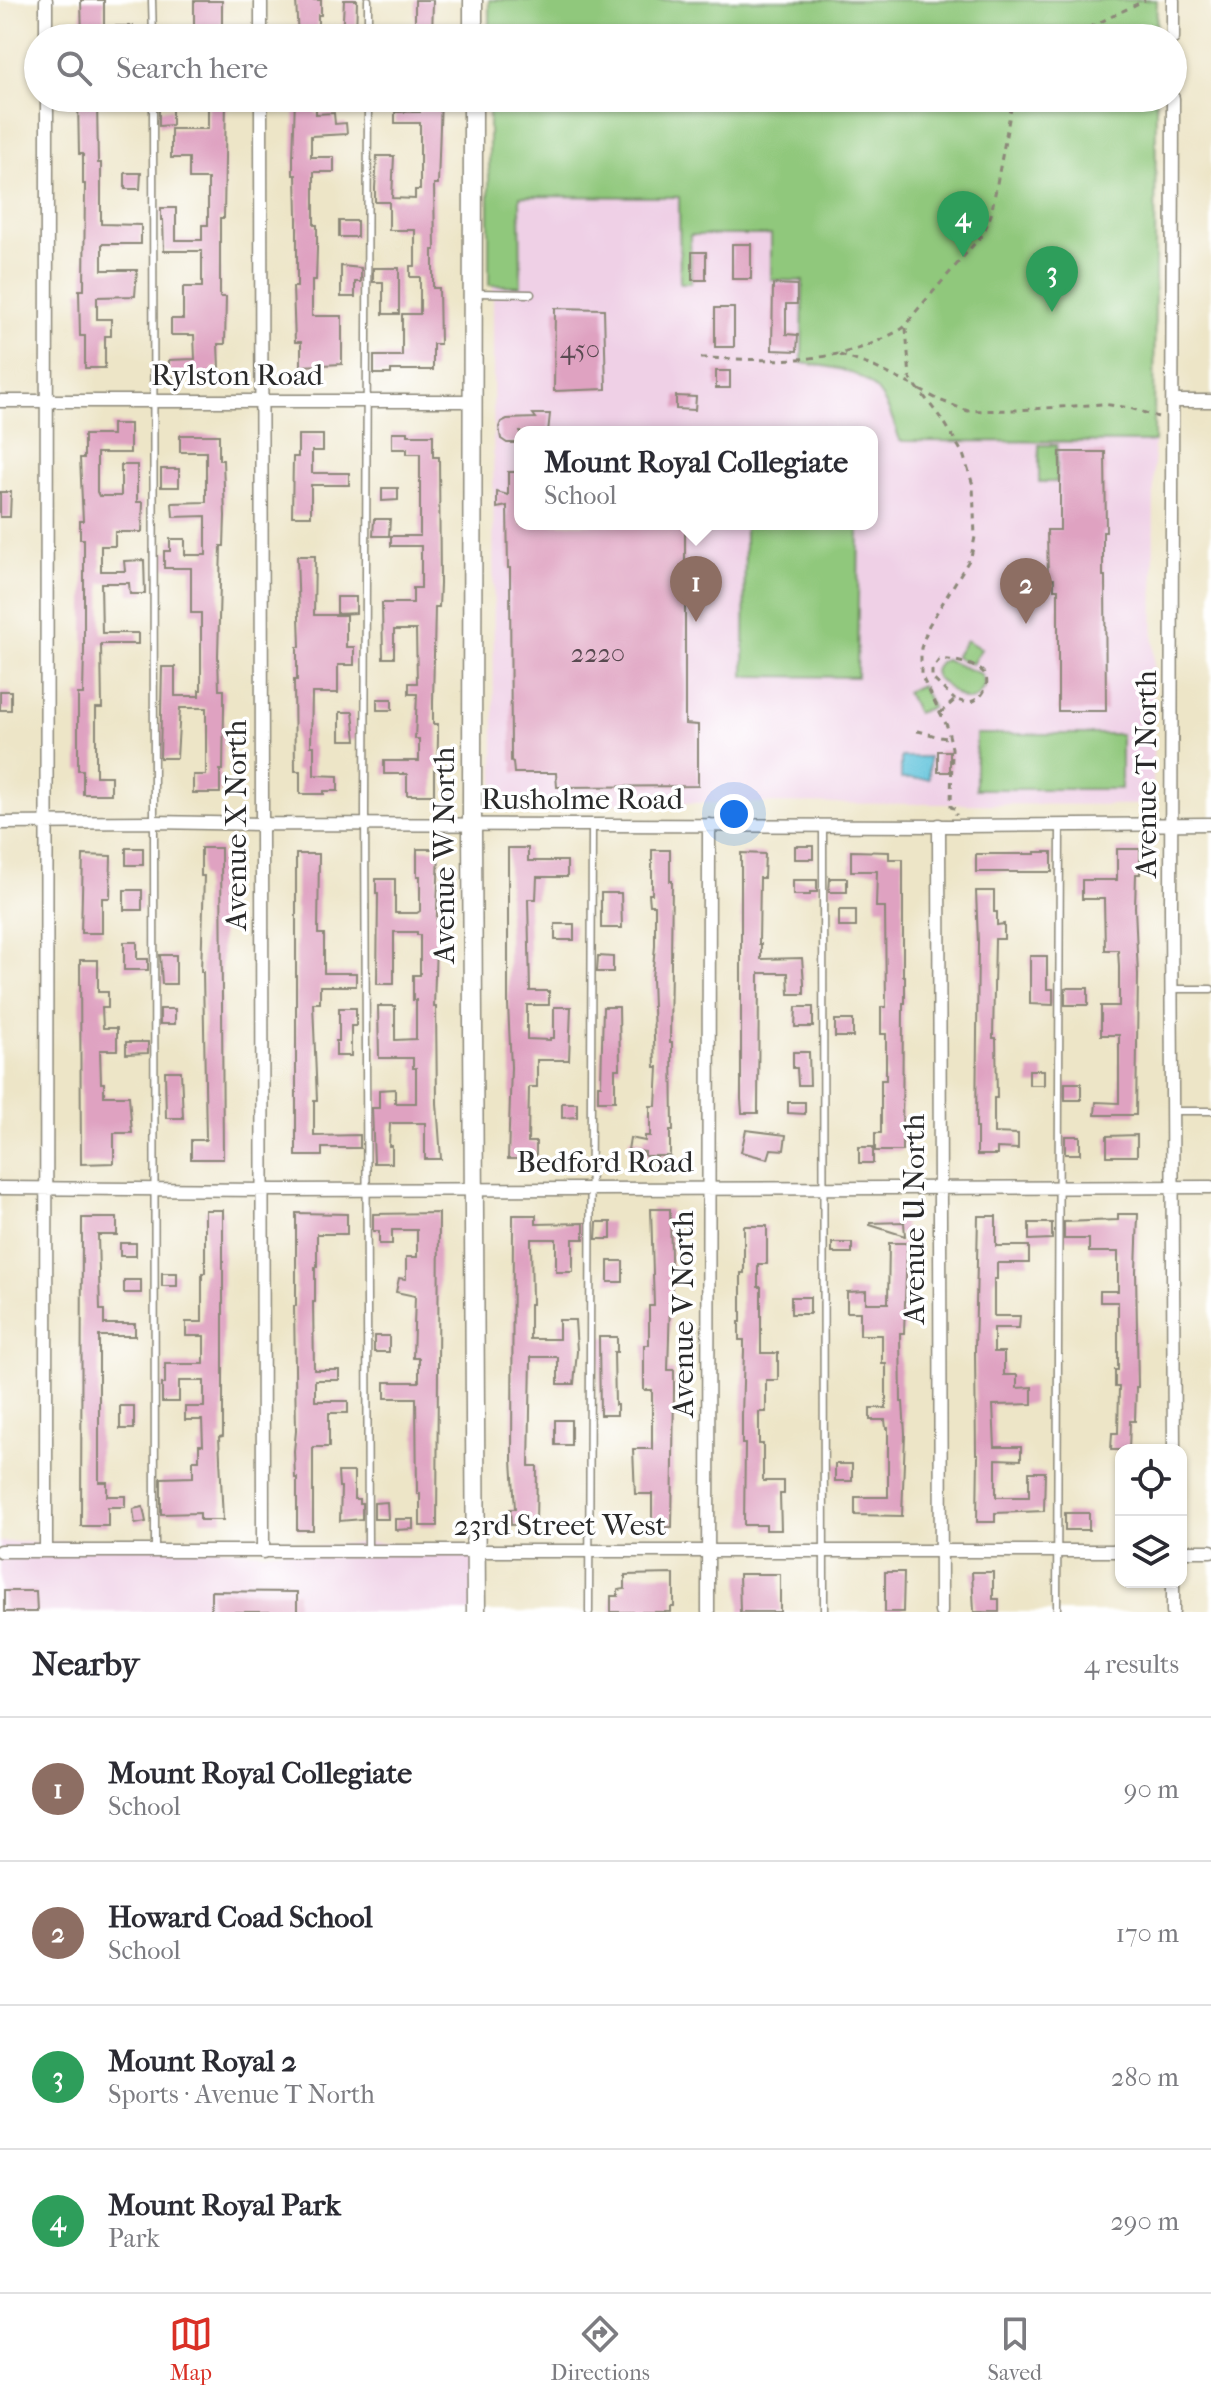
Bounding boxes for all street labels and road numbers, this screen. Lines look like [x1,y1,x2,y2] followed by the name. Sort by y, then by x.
[151,358,324,393] street label: Rylston Road
[1129,670,1164,879] street label: Avenue T North
[219,719,254,931] street label: Avenue X North
[427,746,462,964] street label: Avenue W North
[481,782,684,817] street label: Rusholme Road
[897,1113,932,1325] street label: Avenue U North
[517,1145,694,1180] street label: Bedford Road
[666,1210,701,1418] street label: Avenue V North
[454,1508,667,1543] street label: 23rd Street West

